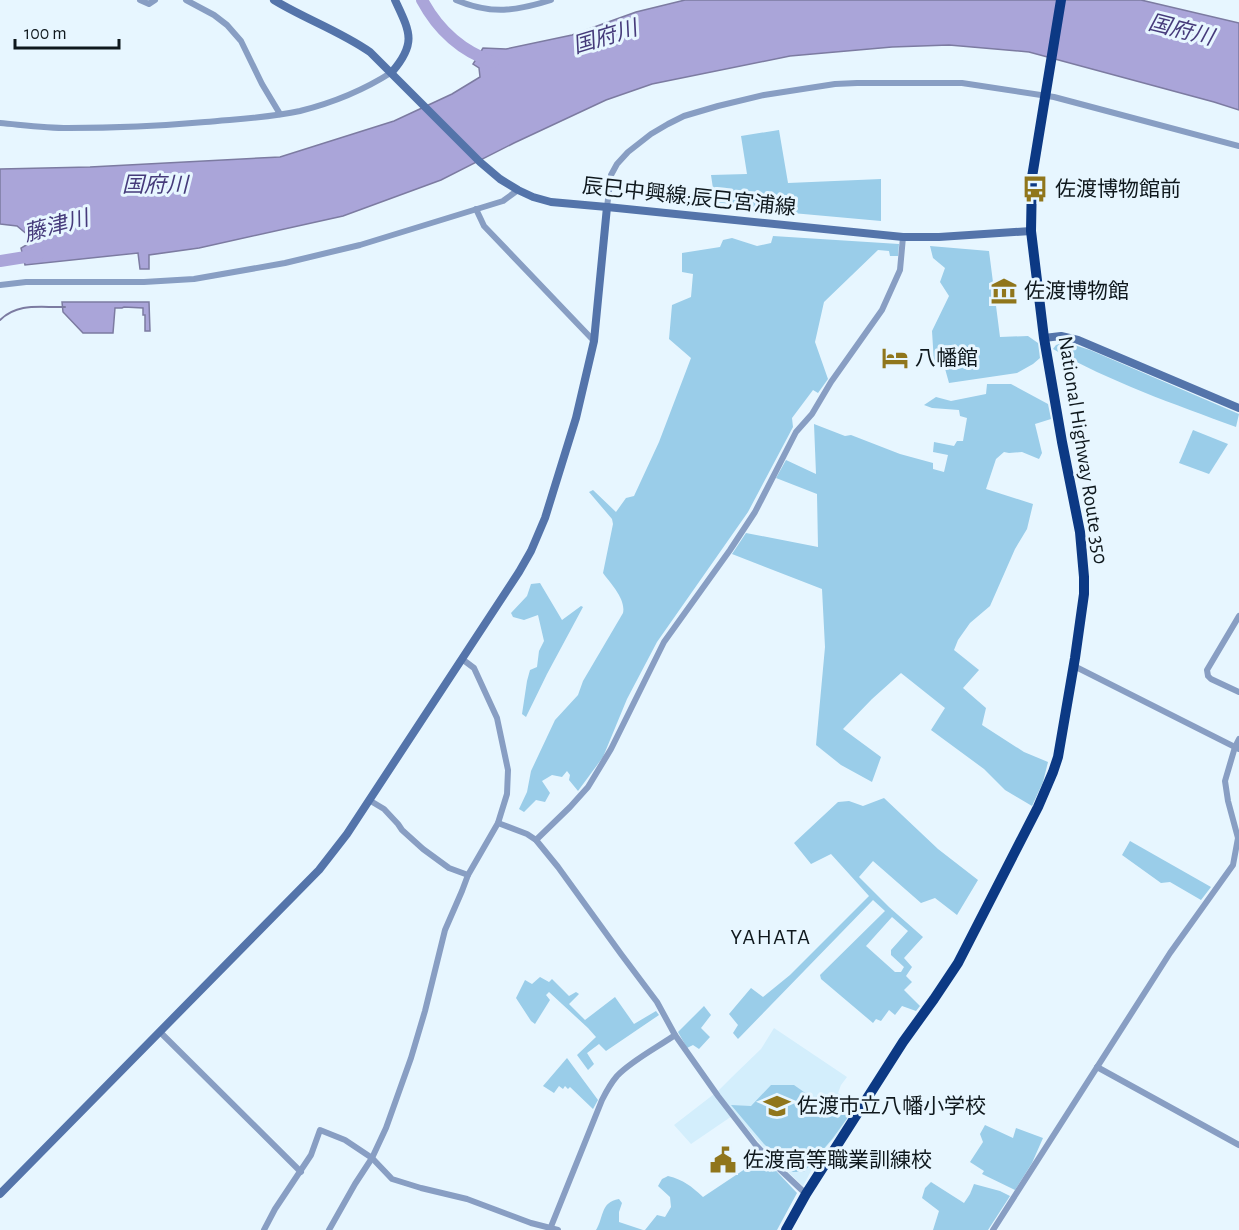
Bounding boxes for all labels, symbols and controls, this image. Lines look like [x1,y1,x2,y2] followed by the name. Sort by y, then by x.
[1146,10,1218,49] water label: 国府川
[15,12,118,50] scale bar
[570,15,642,57] water label: 国府川
[24,25,67,43] text: 100 m
[122,173,190,196] water label: 国府川
[581,174,797,219] street label: 辰巳中興線;辰巳宮浦線
[1020,174,1050,204] bus stop icon: 佐渡博物館前
[1055,178,1181,200] place label: 佐渡博物館前
[21,205,93,245] water label: 藤津川
[989,276,1019,306] museum icon: 佐渡博物館
[1024,280,1129,302] place label: 佐渡博物館
[1055,334,1111,566] street label: National Highway Route 350
[880,343,910,373] hotel icon: 八幡館
[915,347,978,369] place label: 八幡館
[730,926,812,948] district label: YAHATA
[762,1091,792,1121] school or university icon: 佐渡市立八幡小学校
[797,1095,986,1117] place label: 佐渡市立八幡小学校
[708,1145,738,1175] public building icon: 佐渡高等職業訓練校
[743,1149,932,1171] place label: 佐渡高等職業訓練校

